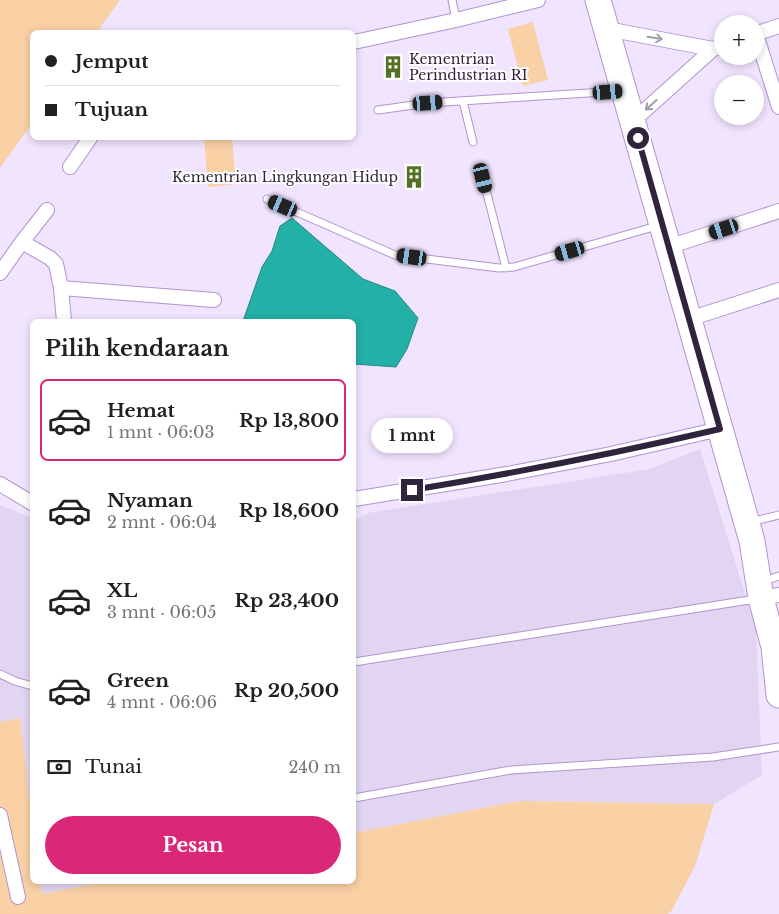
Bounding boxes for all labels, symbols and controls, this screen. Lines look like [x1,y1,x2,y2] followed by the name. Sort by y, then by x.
[714,15,764,125] map controls
[714,15,764,65] button: +
[646,34,662,44] one-way arrow
[75,50,149,73] text: Jemput
[409,50,528,84] place label: Kementrian Perindustrian RI
[380,54,406,80] building icon: Kementrian Perindustrian RI
[714,75,764,125] button: −
[592,83,623,101] car
[412,94,443,112] car
[75,98,148,121] text: Tujuan
[644,99,657,111] one-way arrow
[627,127,649,149] route start
[472,162,493,194] car
[401,164,427,190] building icon: Kementrian Lingkungan Hidup
[172,168,398,186] place label: Kementrian Lingkungan Hidup
[266,193,299,219] car
[707,217,740,241] car
[553,240,586,262] car
[396,247,427,267] car
[45,335,229,362] text: Pilih kendaraan
[47,398,92,443] icon: car
[107,399,175,422] text: Hemat
[239,409,339,432] text: Rp 13,800
[371,418,453,452] callout: 1 mnt
[107,422,214,442] text: 1 mnt · 06:03
[389,425,435,445] text: 1 mnt
[401,479,423,501] route end
[47,488,92,533] icon: car
[107,489,193,512] text: Nyaman
[239,499,339,522] text: Rp 18,600
[107,512,217,532] text: 2 mnt · 06:04
[47,578,92,623] icon: car
[107,579,137,602] text: XL
[234,589,339,612] text: Rp 23,400
[107,602,216,622] text: 3 mnt · 06:05
[47,668,92,713] icon: car
[107,669,169,692] text: Green
[234,679,339,702] text: Rp 20,500
[107,692,217,712] text: 4 mnt · 06:06
[45,753,73,781] icon: cash
[85,755,142,778] text: Tunai
[289,757,341,777] text: 240 m
[45,816,341,874] button: Pesan

